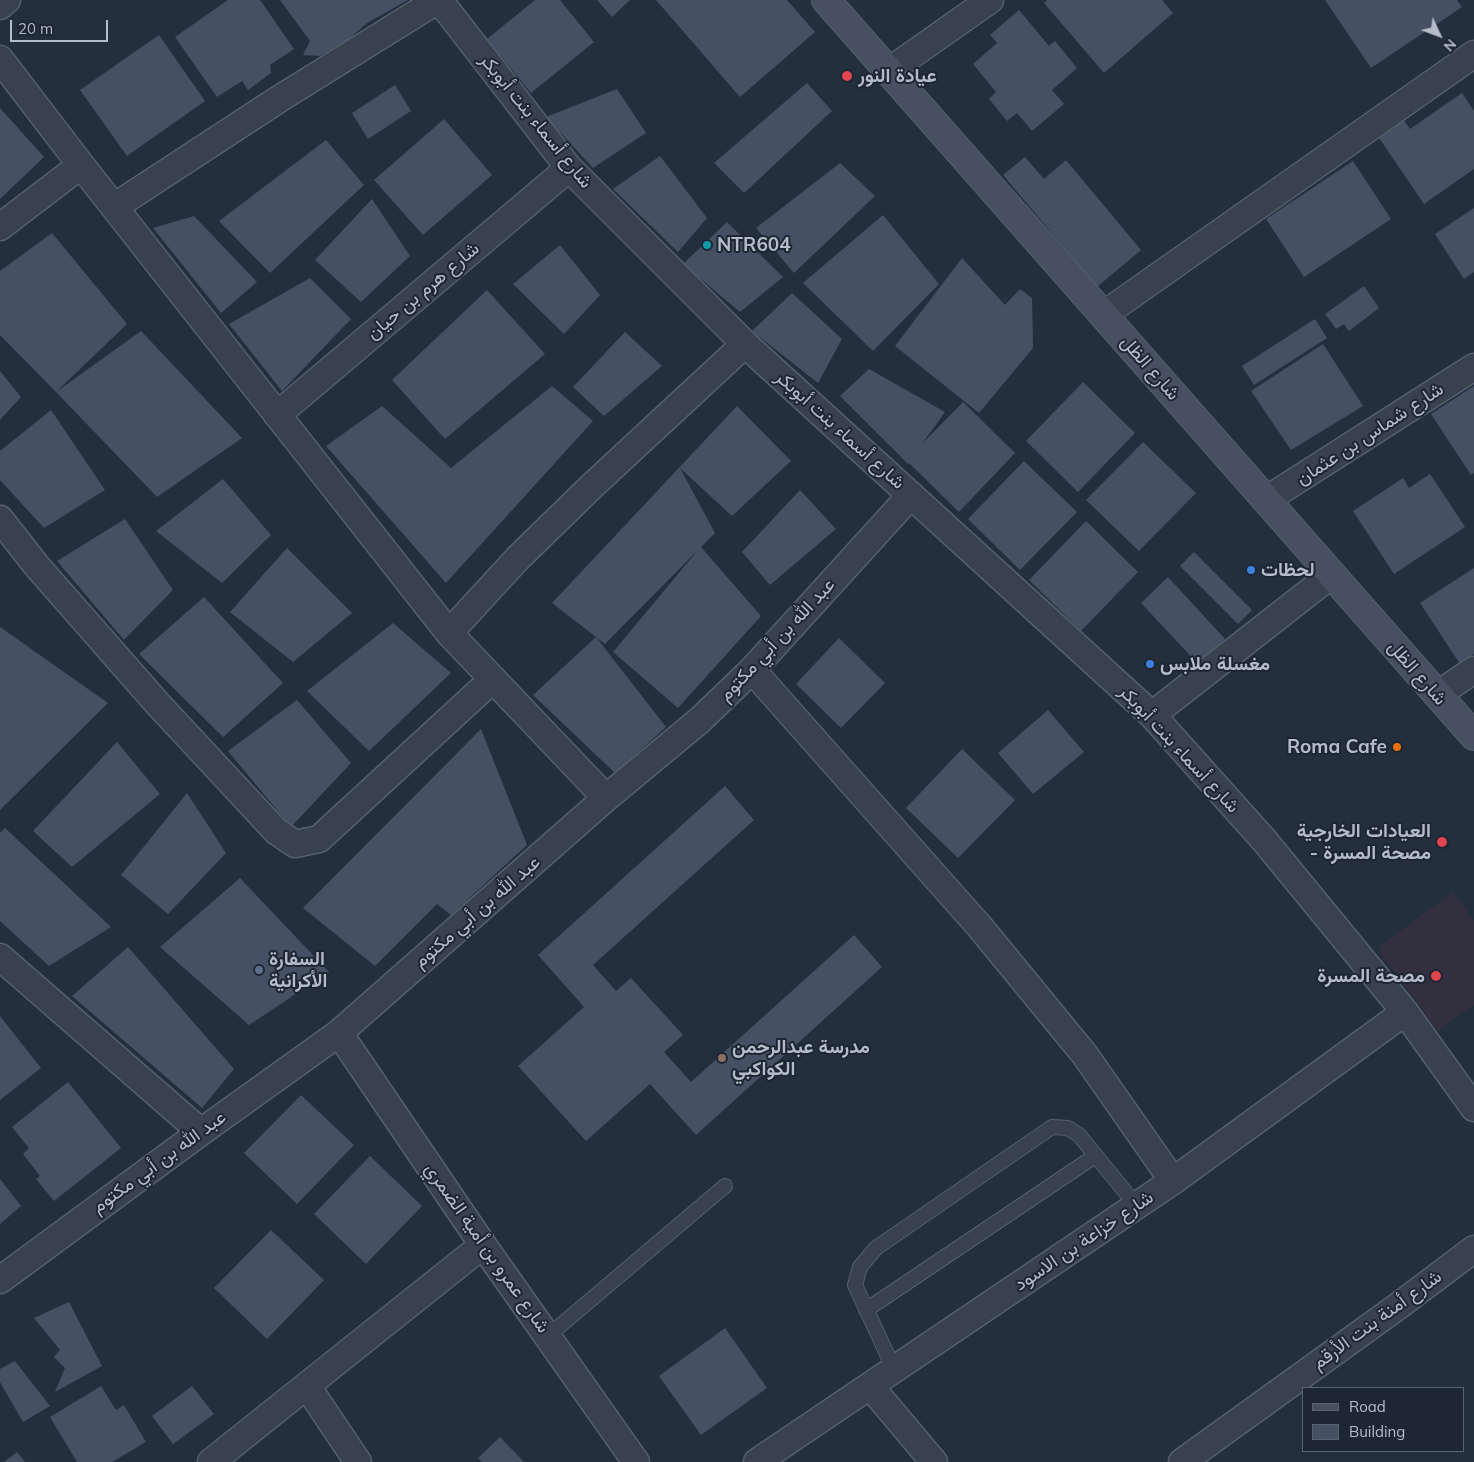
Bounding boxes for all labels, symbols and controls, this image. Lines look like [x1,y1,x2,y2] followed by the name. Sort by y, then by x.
[12,10,110,42] scale bar
[1414,10,1464,60] north arrow
[18,19,53,38] text: 20 m
[1440,35,1460,55] text: N
[475,49,597,193] street label: شارع أسماء بنت أبوبكر
[858,65,937,87] place label: عيادة النور
[840,69,854,83] marker: عيادة النور
[717,234,791,256] place label: NTR604
[362,237,484,345] street label: شارع هرم بن حيان
[701,239,713,251] marker: NTR604
[1116,331,1184,405] street label: شارع الظل
[770,366,910,494] street label: شارع أسماء بنت أبوبكر
[1292,378,1448,490] street label: شارع شماس بن عثمان
[1261,559,1315,581] place label: لحظات
[1245,564,1257,576] marker: لحظات
[714,574,840,706] street label: عبد الله بن أبي مكتوم
[1383,636,1451,710] street label: شارع الظل
[1160,653,1270,675] place label: مغسلة ملابس
[1144,658,1156,670] marker: مغسلة ملابس
[1114,680,1244,818] street label: شارع أسماء بنت أبوبكر
[1287,736,1387,758] place label: Roma Cafe
[1391,741,1403,753] marker: Roma Cafe
[1297,820,1431,864] place label: العيادات الخارجية - مصحة المسرة
[1435,835,1449,849] marker: العيادات الخارجية - مصحة المسرة
[409,851,545,973] street label: عبد الله بن أبي مكتوم
[269,948,328,992] place label: السفارة الأكرانية
[253,964,265,976] marker: السفارة الأكرانية
[1317,965,1425,987] place label: مصحة المسرة
[1429,969,1443,983] marker: مصحة المسرة
[732,1036,870,1080] place label: مدرسة عبدالرحمن الكواكبي
[716,1052,728,1064] marker: مدرسة عبدالرحمن الكواكبي
[88,1106,230,1218] street label: عبد الله بن أبي مكتوم
[420,1158,554,1338] street label: شارع عمرو بن أمية الضمري
[1010,1186,1158,1296] street label: شارع خزاعة بن الاسود
[1308,1265,1446,1375] street label: شارع أمنة بنت الأرقم
[1302,1387,1464,1452] legend
[1349,1397,1386,1416] text: Road
[1349,1422,1405,1441] text: Building

